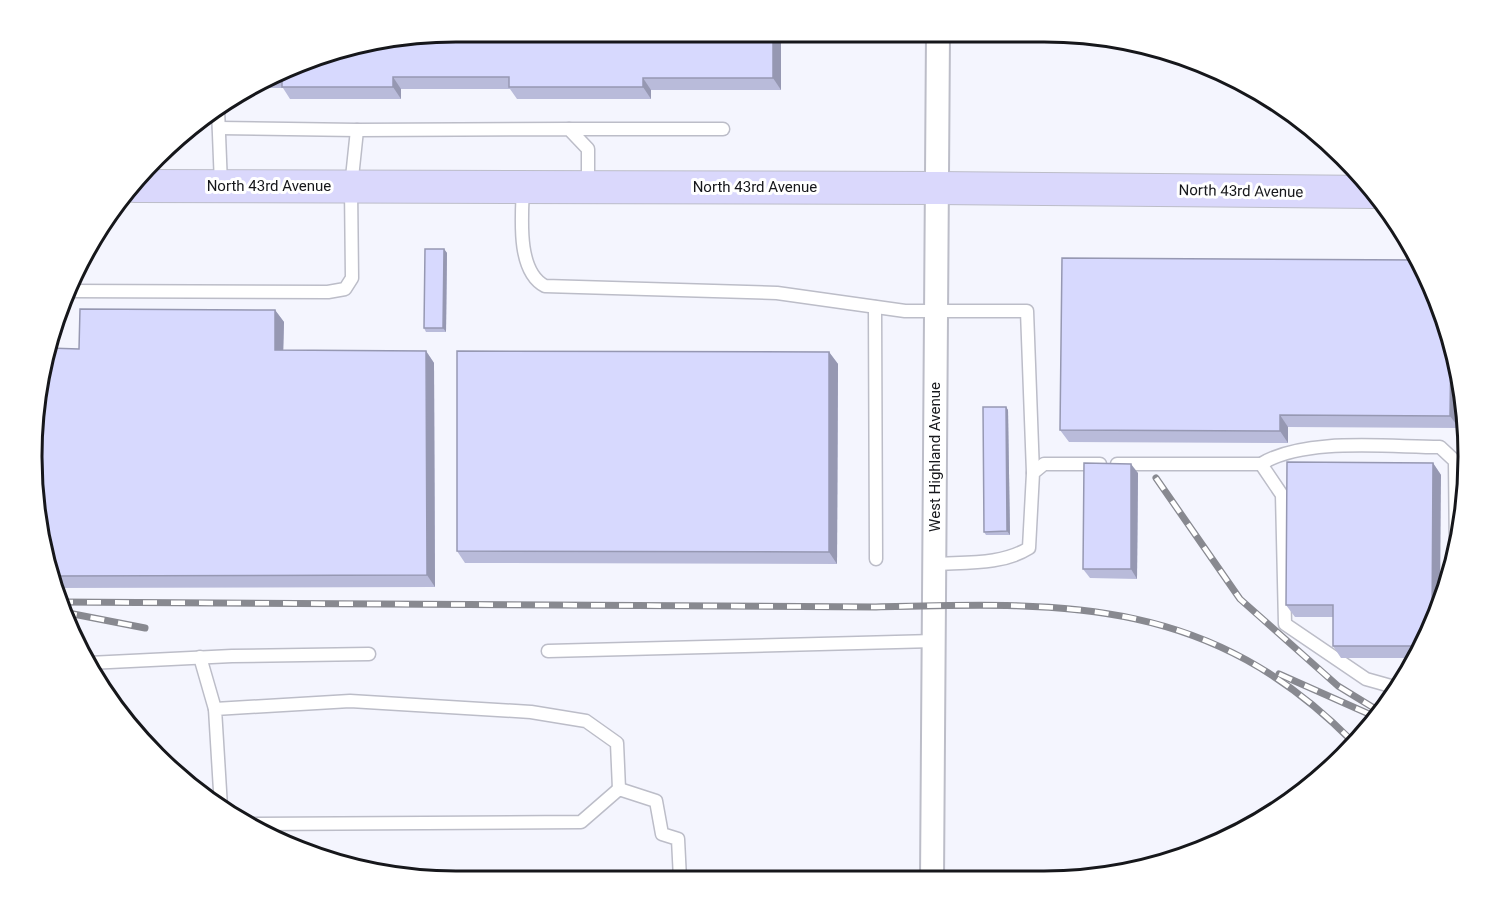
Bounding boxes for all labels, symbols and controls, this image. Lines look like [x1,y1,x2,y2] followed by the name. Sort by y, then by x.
[207,177,331,195] street label: North 43rd Avenue
[693,178,817,196] street label: North 43rd Avenue
[1179,181,1304,201] street label: North 43rd Avenue
[926,382,944,532] street label: West Highland Avenue

